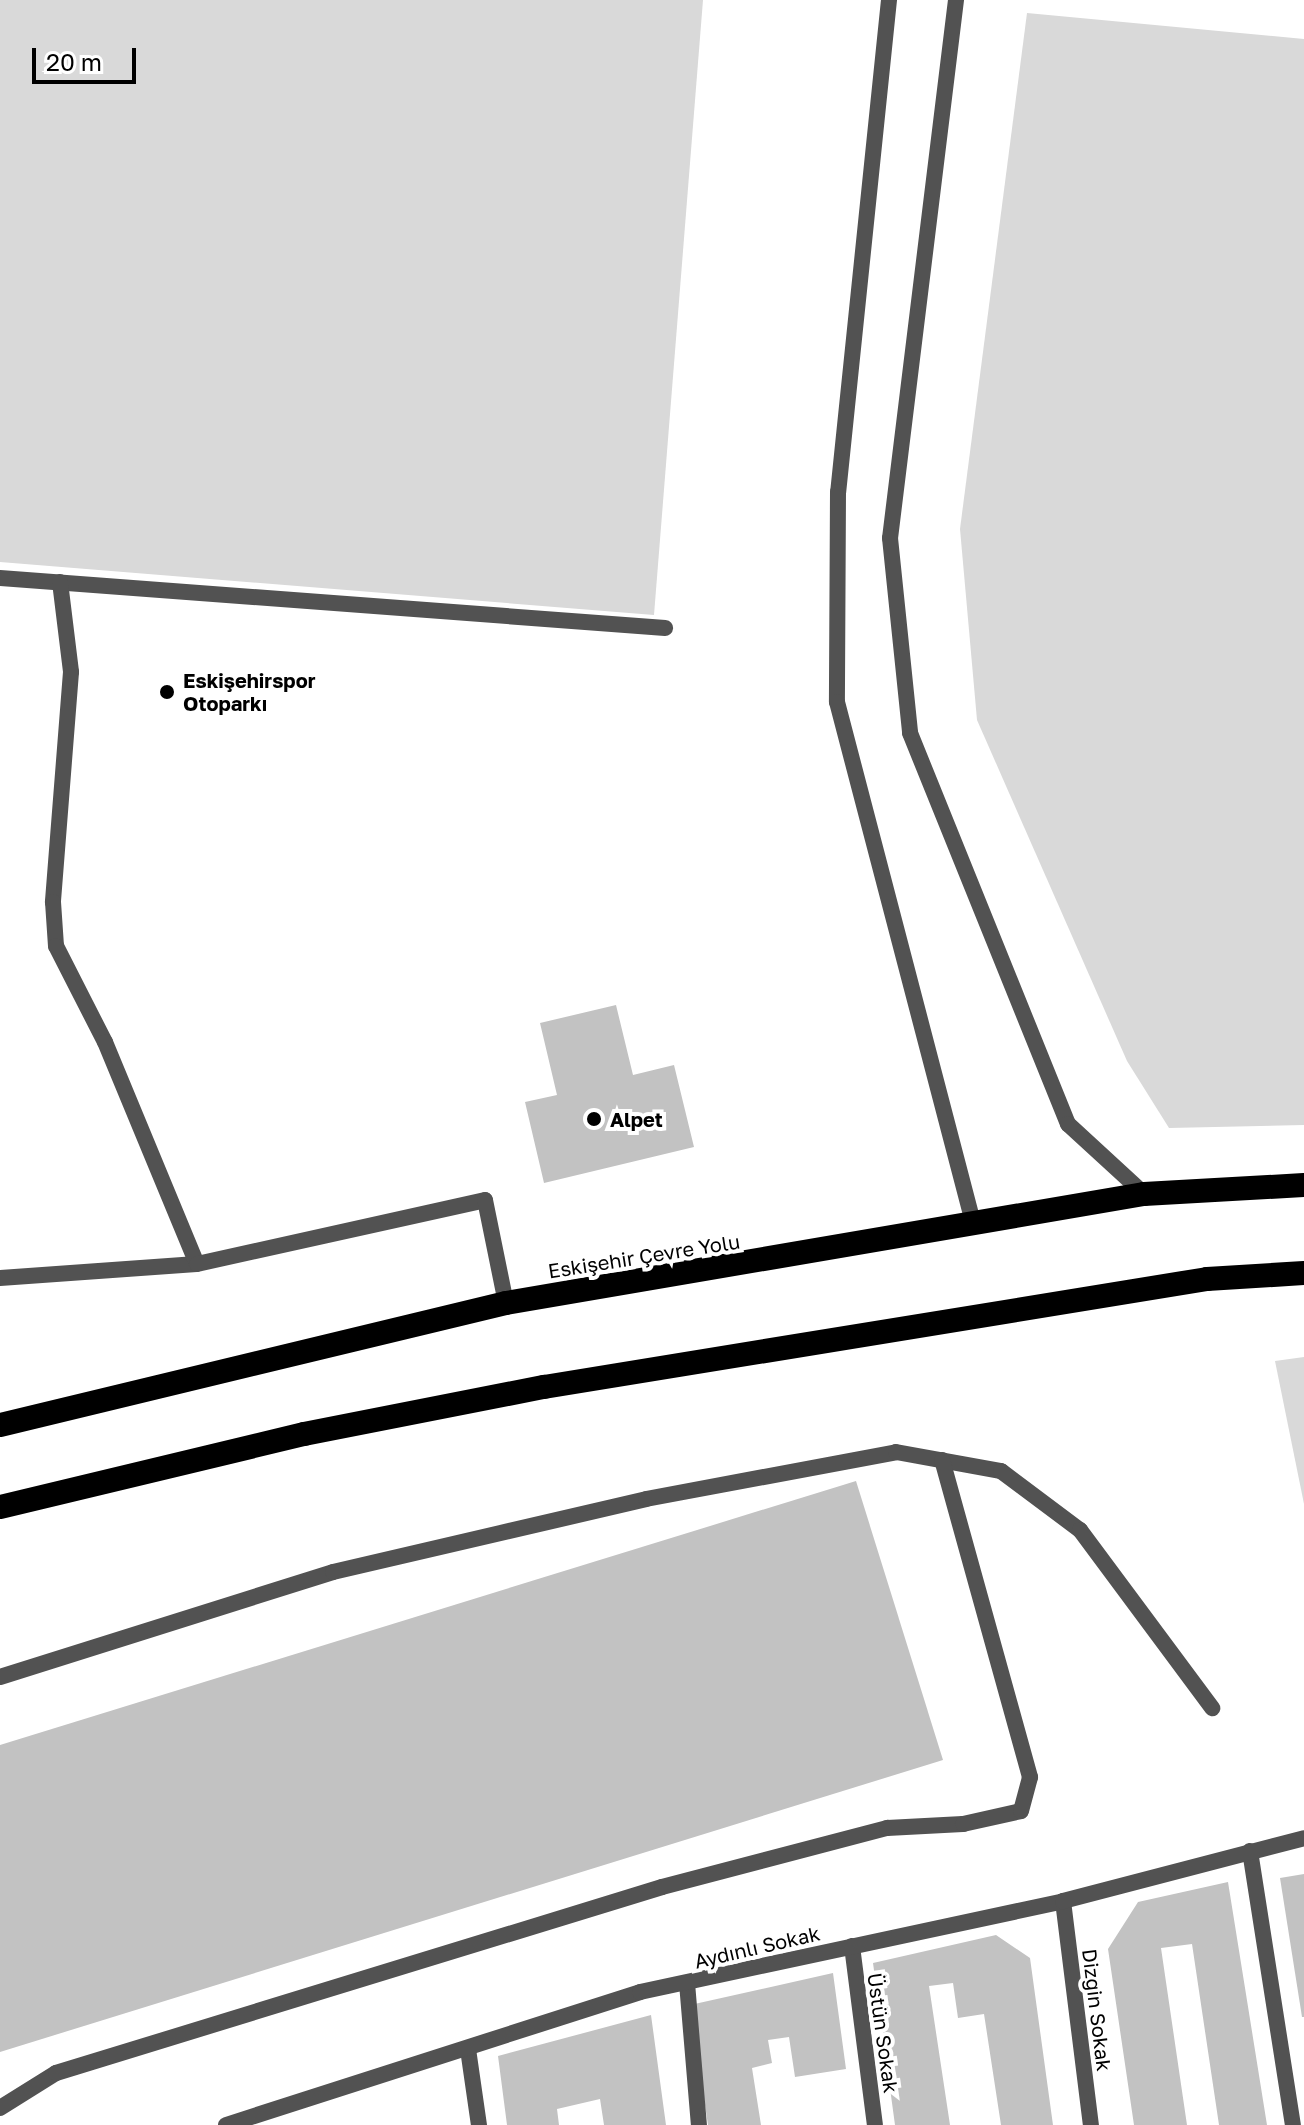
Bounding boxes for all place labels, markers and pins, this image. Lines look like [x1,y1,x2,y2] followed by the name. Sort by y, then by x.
[183,668,315,715] place label: Eskişehirspor Otoparkı
[158,683,176,701] marker: Eskişehirspor Otoparkı
[610,1107,663,1131] place label: Alpet
[585,1110,603,1128] marker: Alpet

